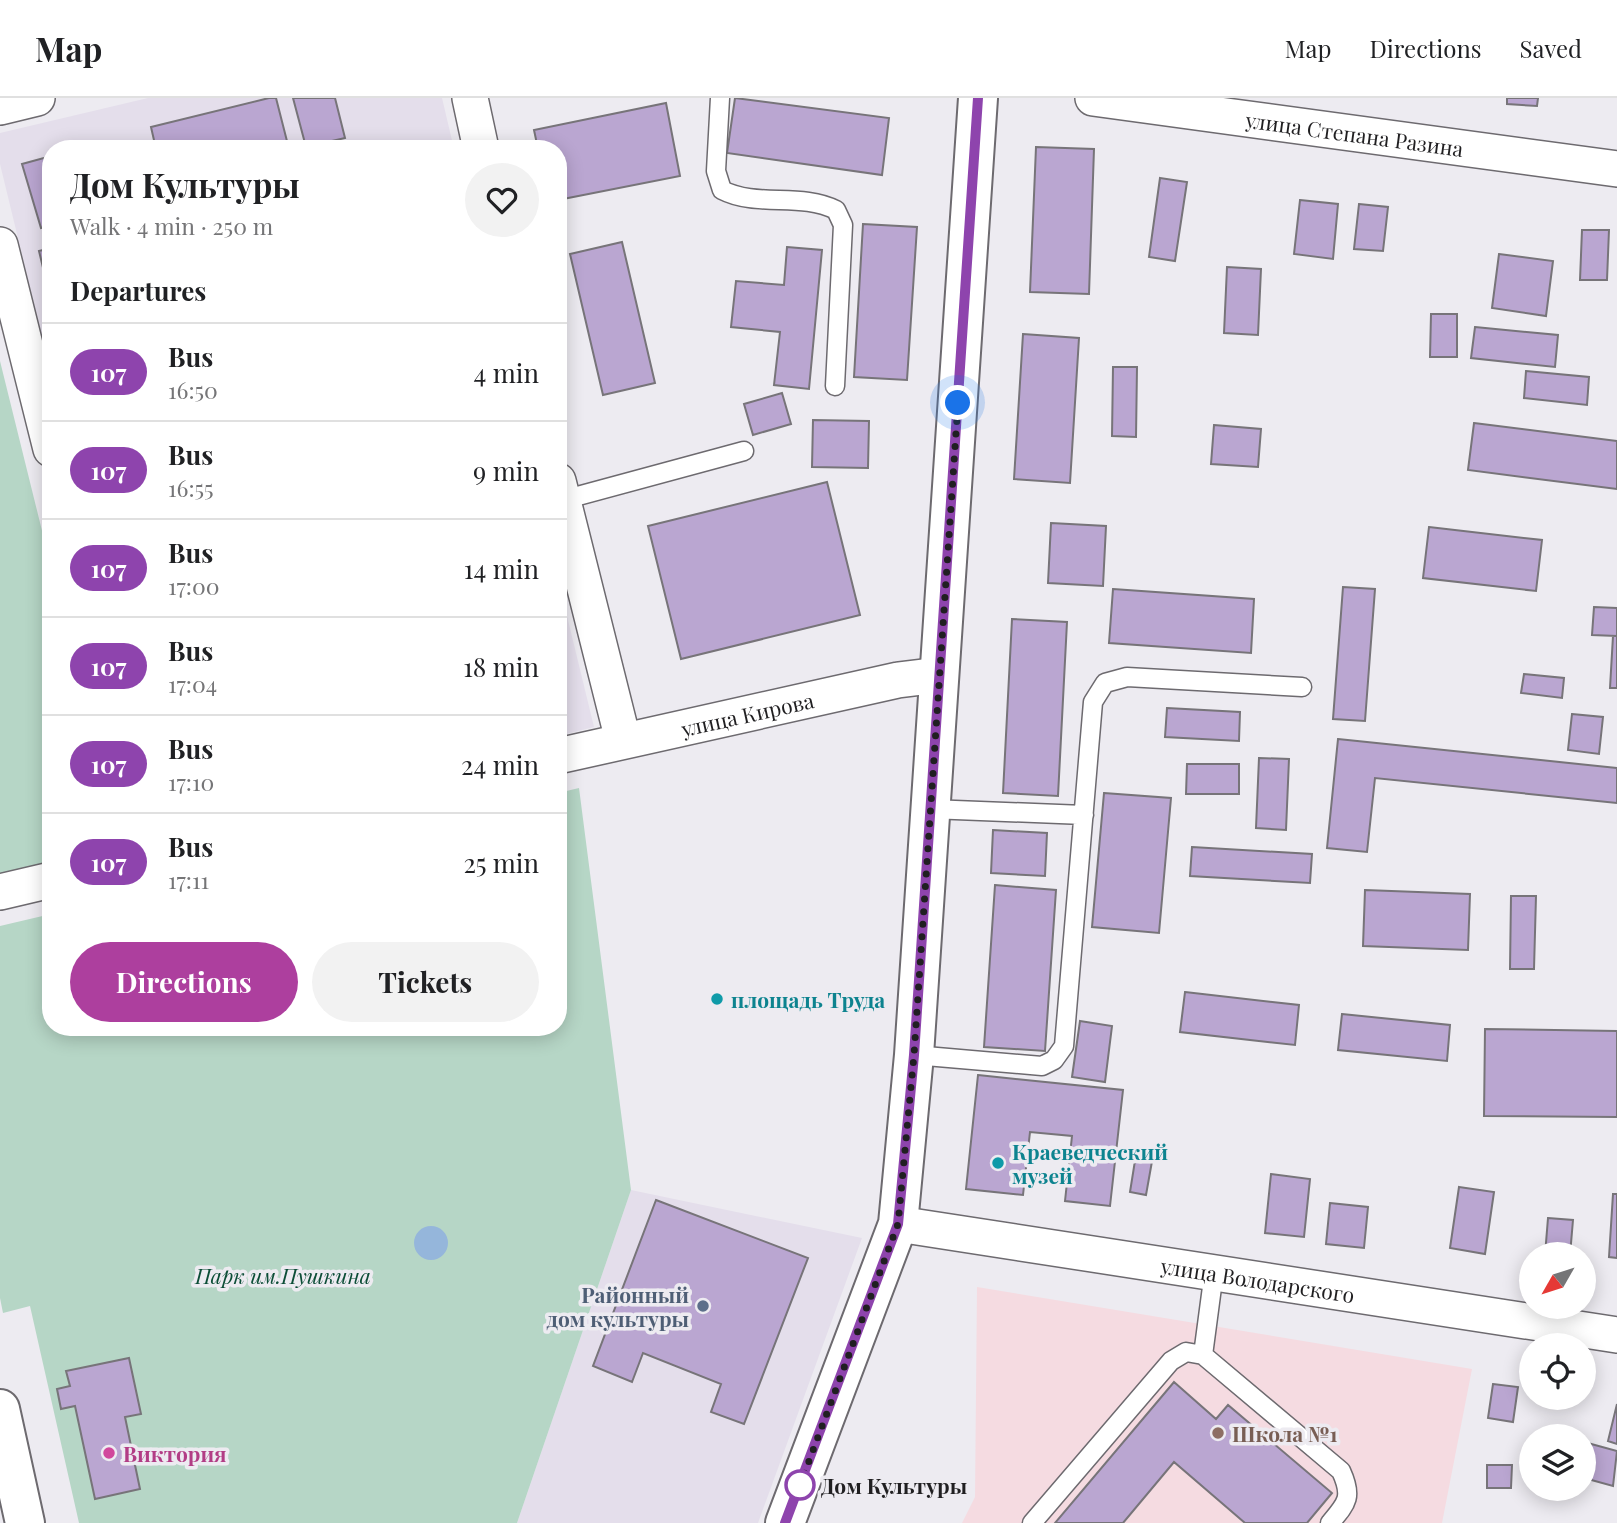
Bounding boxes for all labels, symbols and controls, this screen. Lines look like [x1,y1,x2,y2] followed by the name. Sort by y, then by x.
[35,26,102,70] text: Map
[1285,32,1331,64] text: Map
[1369,32,1482,64] text: Directions
[1520,32,1582,64] text: Saved
[1243,105,1466,162] street label: улица Степана Разина
[70,162,300,206] text: Дом Культуры
[465,163,539,237] button: heart
[70,210,273,241] text: Walk · 4 min · 250 m
[70,273,206,308] text: Departures
[168,339,213,374] text: Bus
[473,355,539,390] text: 4 min
[91,356,126,388] text: 107
[168,374,218,405] text: 16:50
[940,385,975,420] your location
[168,437,213,472] text: Bus
[473,453,539,488] text: 9 min
[91,454,126,486] text: 107
[168,472,214,503] text: 16:55
[168,535,213,570] text: Bus
[464,551,539,586] text: 14 min
[91,552,126,584] text: 107
[168,570,220,601] text: 17:00
[168,633,213,668] text: Bus
[463,649,539,684] text: 18 min
[91,650,126,682] text: 107
[168,668,217,699] text: 17:04
[677,685,817,742] street label: улица Кирова
[168,731,213,766] text: Bus
[461,747,539,782] text: 24 min
[91,748,126,780] text: 107
[168,766,214,797] text: 17:10
[168,829,213,864] text: Bus
[463,845,539,880] text: 25 min
[91,846,126,878] text: 107
[168,864,209,895] text: 17:11
[70,942,298,1022] button: Directions
[312,942,539,1022] button: Tickets
[731,985,885,1013] place label: площадь Труда
[709,991,725,1007] marker: площадь Труда
[1012,1137,1168,1189] place label: Краеведческий музей
[990,1155,1006,1171] marker: Краеведческий музей
[1519,1242,1596,1320] north arrow
[1519,1242,1596,1501] map controls
[1158,1251,1357,1308] street label: улица Володарского
[194,1261,371,1289] park label: Парк им.Пушкина
[547,1280,689,1332] place label: Районный дом культуры
[695,1298,711,1314] marker: Районный дом культуры
[1519,1333,1596,1410] button: locate
[1232,1419,1338,1447] place label: Школа №1
[1519,1424,1596,1501] button: layers
[1210,1425,1226,1441] marker: Школа №1
[123,1439,226,1467] place label: Виктория
[101,1445,117,1461] marker: Виктория
[785,1470,815,1500] marker: Дом Культуры
[821,1471,967,1499] place label: Дом Культуры

